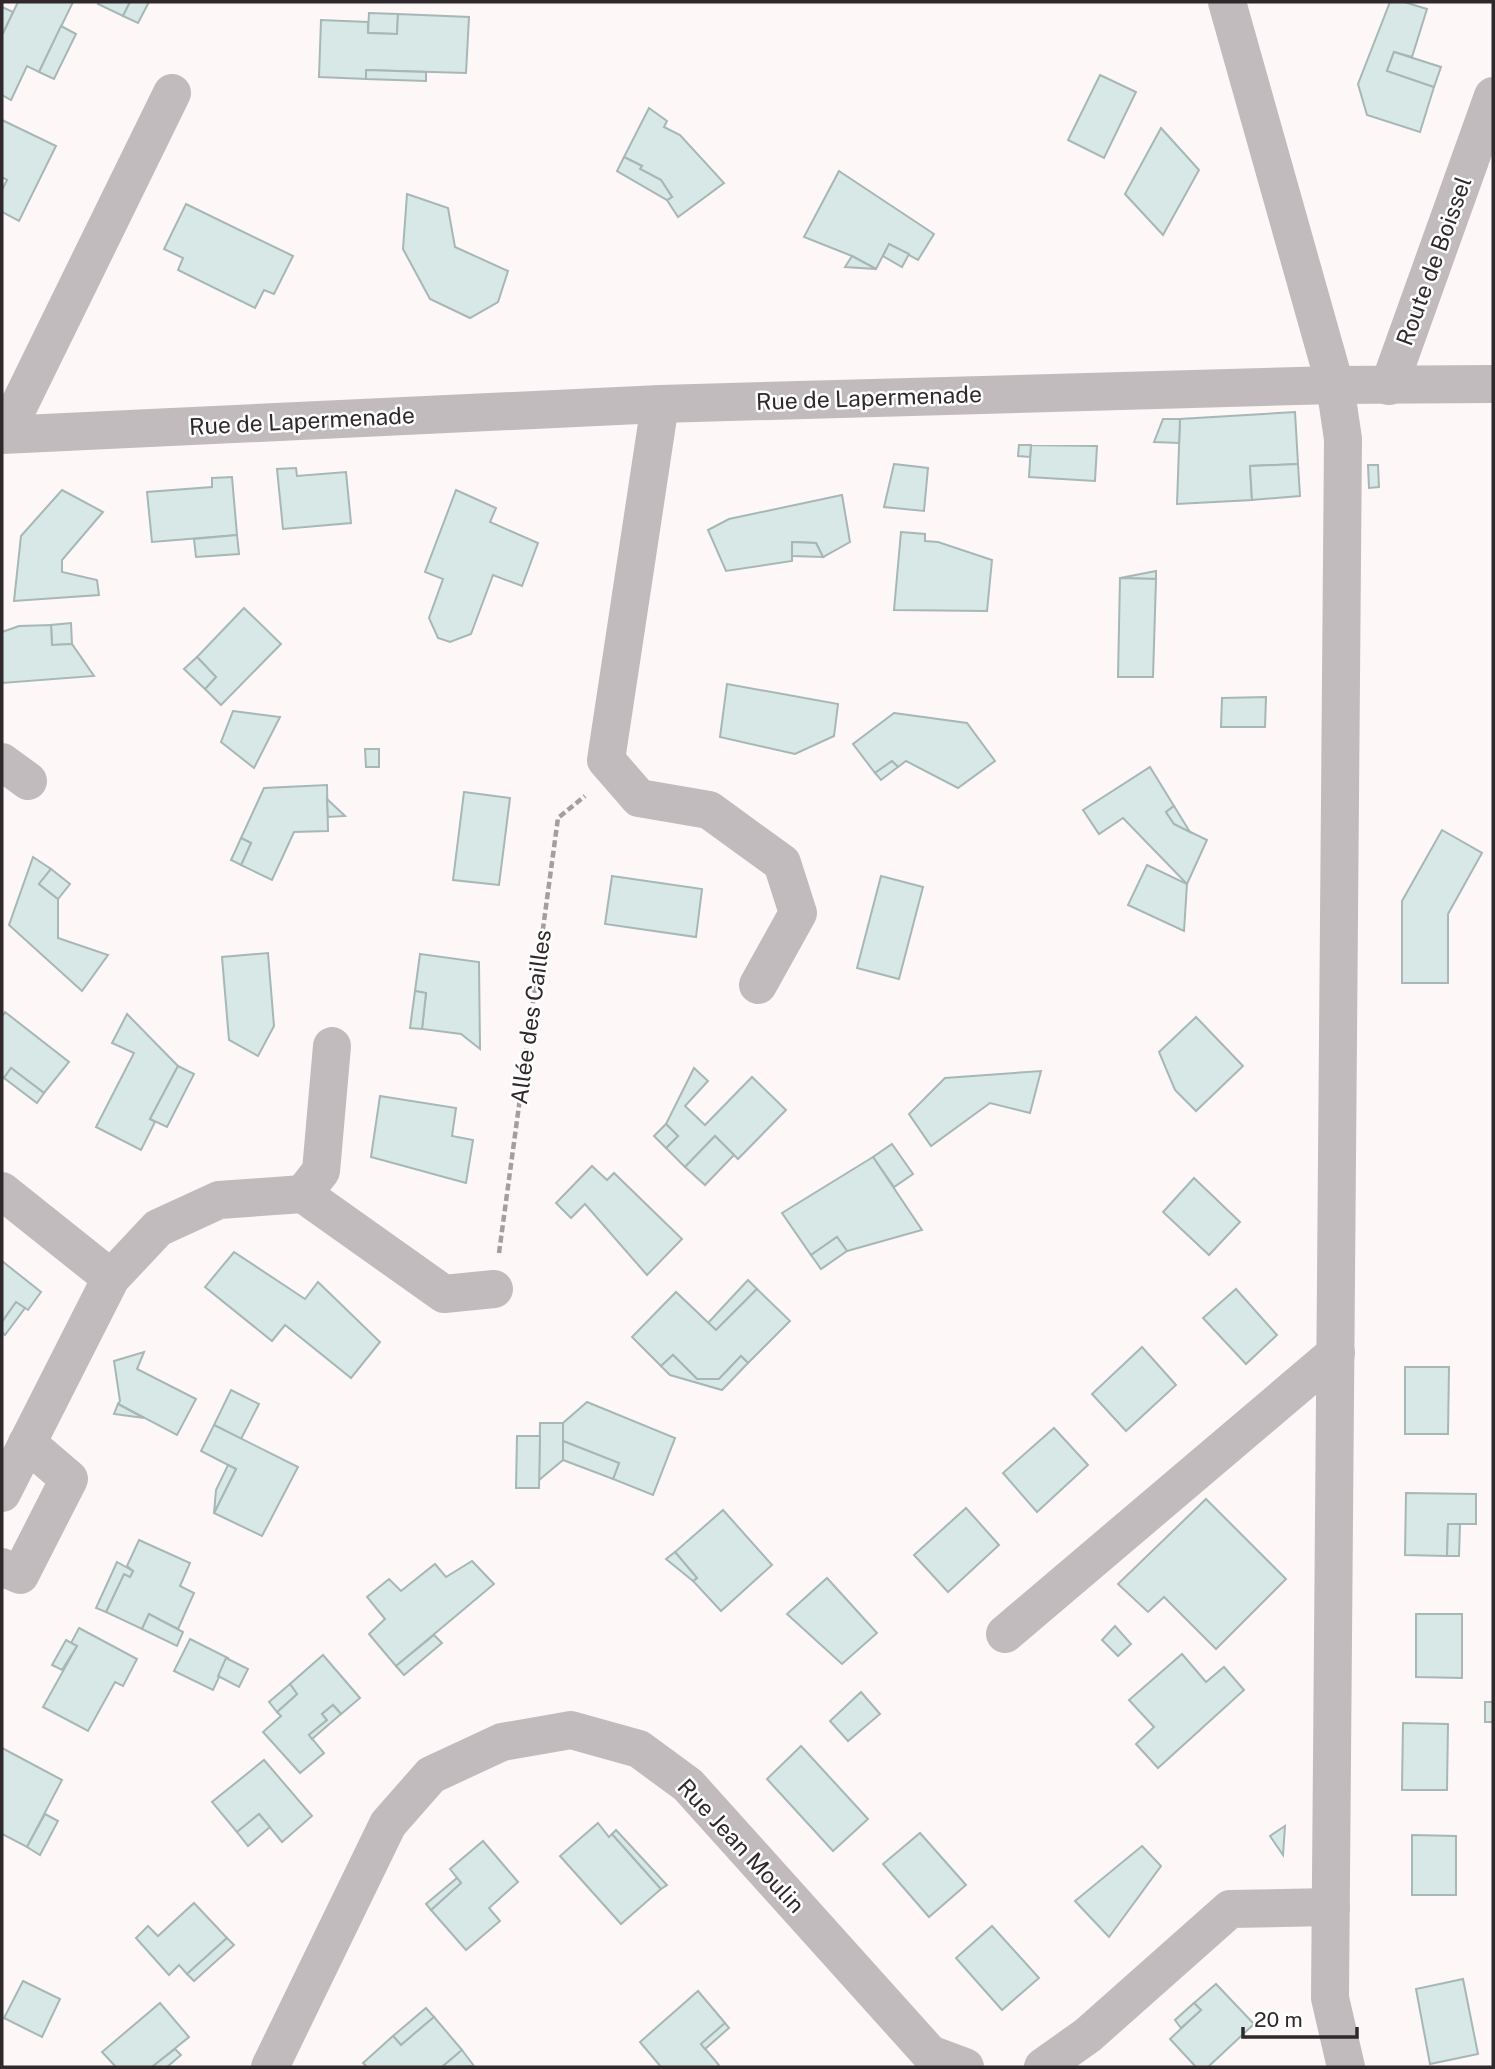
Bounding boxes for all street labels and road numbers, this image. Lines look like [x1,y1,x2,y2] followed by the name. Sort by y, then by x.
[1390,173,1477,349] street label: Route de Boissel
[756,380,982,415] street label: Rue de Lapermenade
[188,401,416,440] street label: Rue de Lapermenade
[505,928,556,1106] street label: Allée des Cailles
[672,1773,810,1918] street label: Rue Jean Moulin

